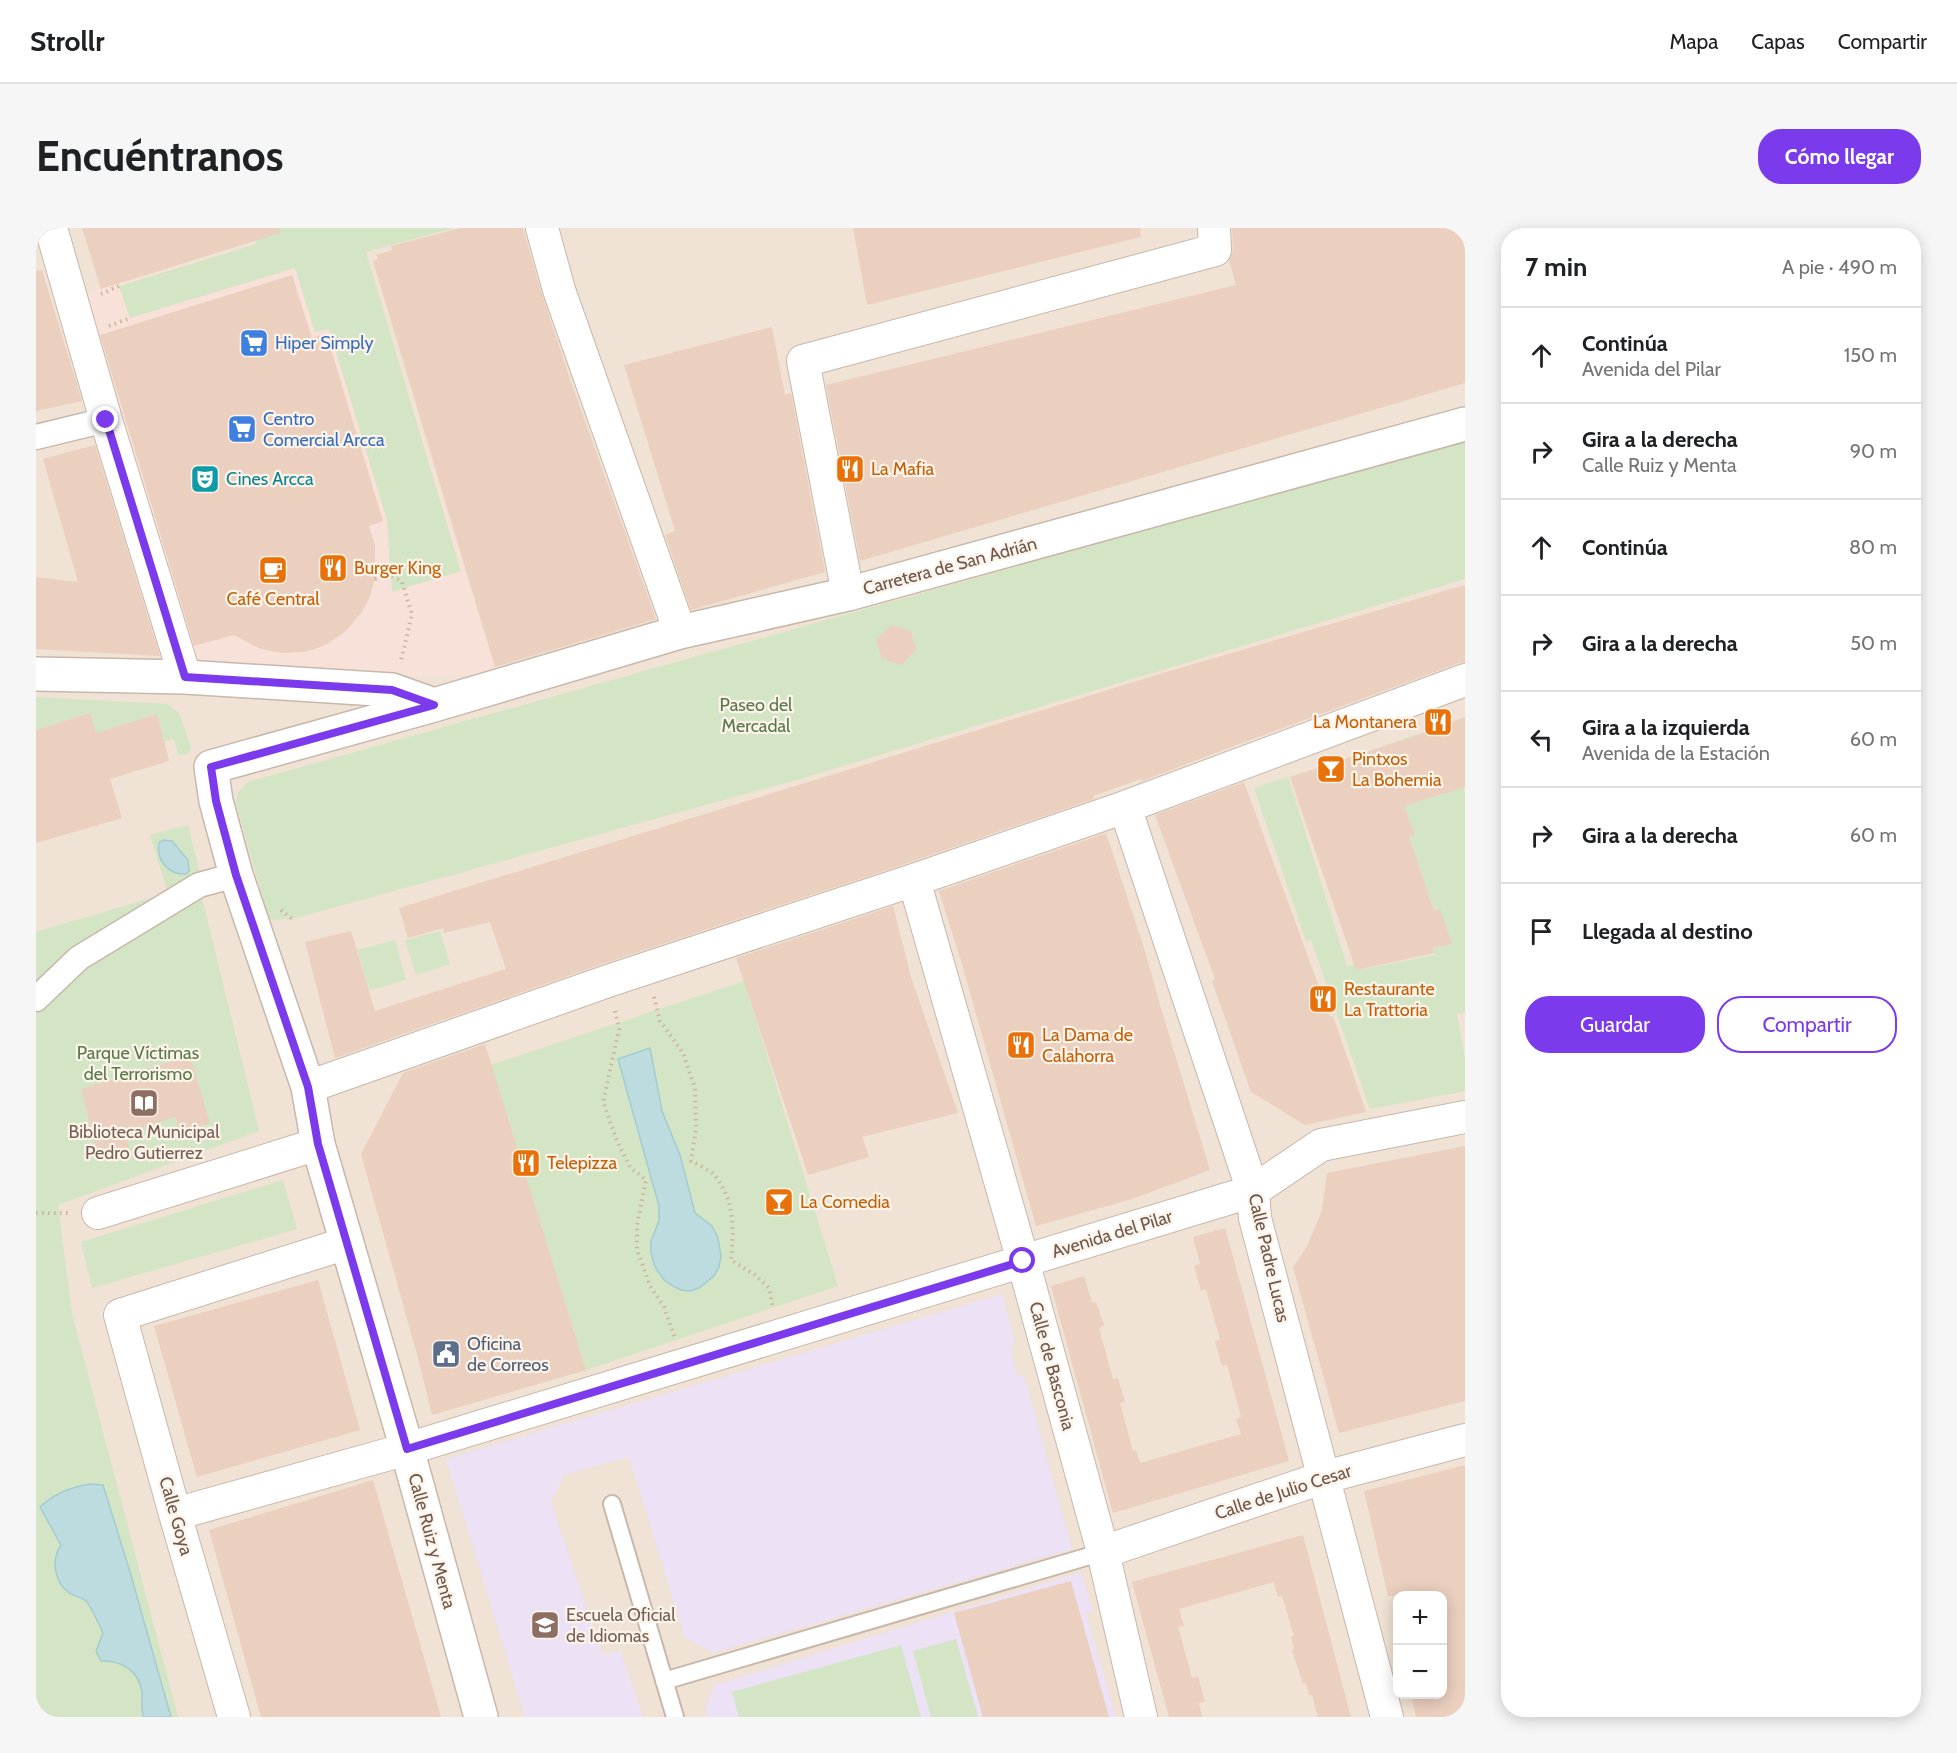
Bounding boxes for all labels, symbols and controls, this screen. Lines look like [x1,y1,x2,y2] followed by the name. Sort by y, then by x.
[30,24,104,58] text: Strollr
[1670,29,1718,54] text: Mapa
[1751,29,1805,54] text: Capas
[1838,29,1927,54] text: Compartir
[1758,129,1921,184] button: Cómo llegar
[36,130,284,182] text: Encuéntranos
[1525,251,1587,283] text: 7 min
[1782,255,1897,279] text: A pie · 490 m
[238,327,270,359] supermarket icon: Hiper Simply
[1582,330,1668,357] text: Continúa
[275,332,374,354] place label: Hiper Simply
[1525,339,1558,372] icon: ahead
[1844,343,1897,367] text: 150 m
[1582,357,1721,381] text: Avenida del Pilar
[92,406,118,432] route end
[263,408,385,451] place label: Centro Comercial Arcca
[226,413,258,445] supermarket icon: Centro Comercial Arcca
[1582,426,1738,453] text: Gira a la derecha
[1525,435,1558,468] icon: right
[1850,439,1897,463] text: 90 m
[834,453,866,485] restaurant icon: La Mafia
[1582,453,1737,477] text: Calle Ruiz y Menta
[871,458,935,480] place label: La Mafia
[189,463,221,495] theatre icon: Cines Arcca
[226,468,314,490] place label: Cines Arcca
[1525,531,1558,564] icon: ahead
[861,532,1039,600] street label: Carretera de San Adrián
[1582,534,1668,561] text: Continúa
[1849,535,1897,559] text: 80 m
[317,552,349,584] restaurant icon: Burger King
[257,554,289,586] cafe icon: Café Central
[354,557,442,579] place label: Burger King
[226,588,320,610] place label: Café Central
[1525,627,1558,660] icon: right
[1582,630,1738,657] text: Gira a la derecha
[1850,631,1897,655] text: 50 m
[720,694,793,737] park label: Paseo del Mercadal
[1422,706,1454,738] restaurant icon: La Montanera
[1313,711,1417,733] place label: La Montanera
[1582,714,1750,741] text: Gira a la izquierda
[1525,723,1558,756] icon: left
[1850,727,1897,751] text: 60 m
[1582,741,1770,765] text: Avenida de la Estación
[1352,748,1442,791] place label: Pintxos La Bohemia
[1315,753,1347,785] bar icon: Pintxos La Bohemia
[1525,819,1558,852] icon: right
[1582,822,1738,849] text: Gira a la derecha
[1850,823,1897,847] text: 60 m
[1525,915,1558,948] icon: arrive
[1582,918,1753,945] text: Llegada al destino
[1344,978,1435,1021] place label: Restaurante La Trattoria
[1307,983,1339,1015] restaurant icon: Restaurante La Trattoria
[1525,996,1705,1053] button: Guardar
[1717,996,1897,1053] button: Compartir
[1042,1024,1133,1067] place label: La Dama de Calahorra
[1005,1029,1037,1061] restaurant icon: La Dama de Calahorra
[77,1042,199,1085] park label: Parque Víctimas del Terrorismo
[128,1087,160,1119] library icon: Biblioteca Municipal Pedro Gutierrez
[69,1121,220,1164] place label: Biblioteca Municipal Pedro Gutierrez
[510,1147,542,1179] restaurant icon: Telepizza
[547,1152,618,1174] place label: Telepizza
[763,1186,795,1218] bar icon: La Comedia
[800,1191,890,1213] place label: La Comedia
[1244,1192,1294,1324] street label: Calle Padre Lucas
[1049,1205,1175,1263] street label: Avenida del Pilar
[1009,1247,1035,1273] route start
[1024,1299,1080,1433] street label: Calle de Basconia
[467,1333,549,1376] place label: Oficina de Correos
[430,1338,462,1370] public building icon: Oficina de Correos
[1212,1459,1354,1524] street label: Calle de Julio Cesar
[403,1471,461,1611] street label: Calle Ruiz y Menta
[154,1474,198,1558] street label: Calle Goya
[1393,1591,1447,1699] map controls
[1393,1591,1447,1645] button: +
[566,1604,676,1647] place label: Escuela Oficial de Idiomas
[529,1609,561,1641] school or university icon: Escuela Oficial de Idiomas
[1393,1645,1447,1699] button: −

